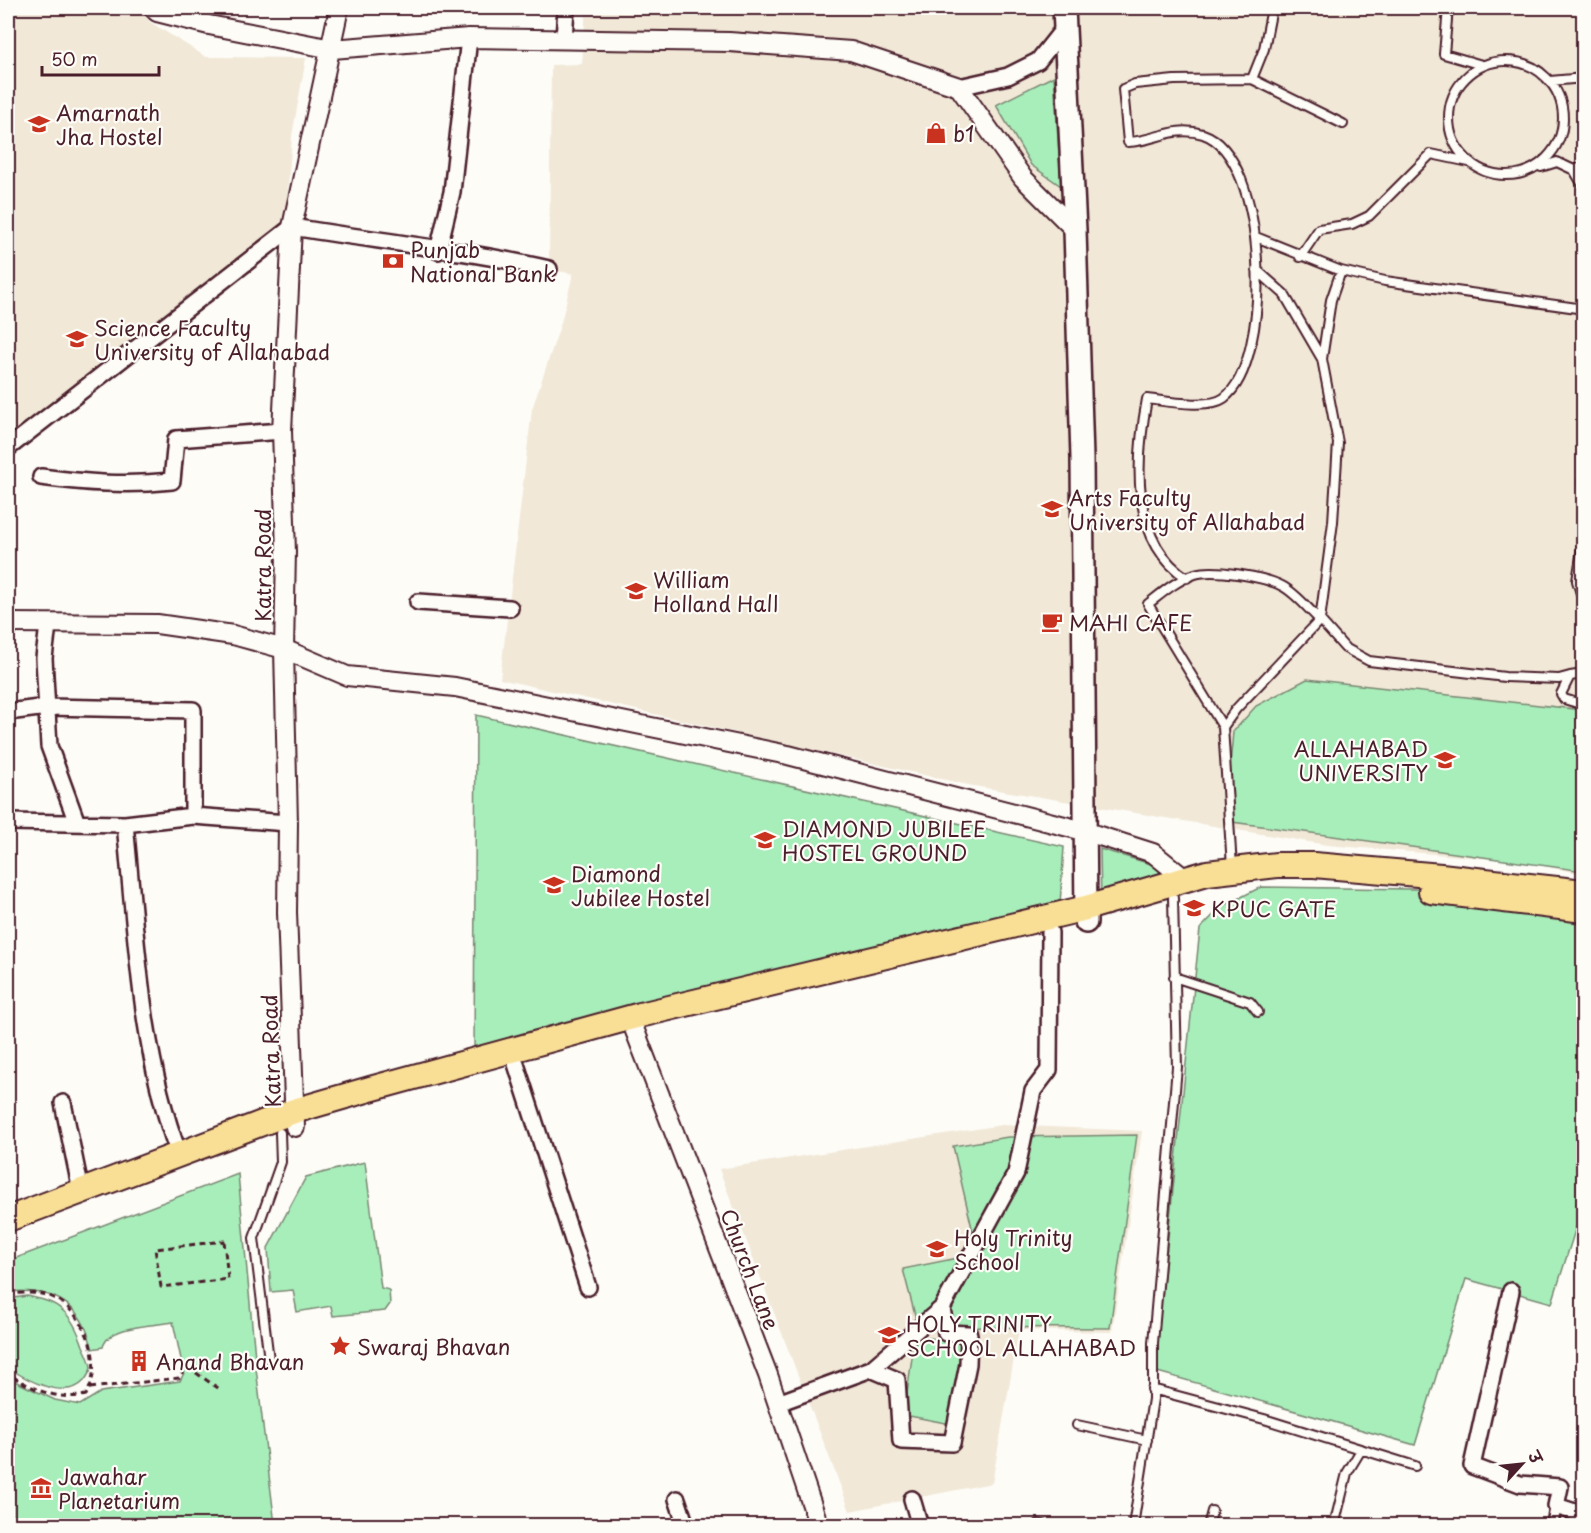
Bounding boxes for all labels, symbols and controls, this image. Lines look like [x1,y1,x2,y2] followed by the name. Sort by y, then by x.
[42,39,159,77] scale bar
[51,45,98,72] text: 50 m
[56,96,162,152] place label: Amarnath Jha Hostel
[27,112,51,136] school or university icon: Amarnath Jha Hostel
[953,117,974,149] place label: b1
[924,121,948,145] shop icon: b1
[410,233,556,289] place label: Punjab National Bank
[381,249,405,273] bank icon: Punjab National Bank
[94,311,330,367] place label: Science Faculty University of Allahabad
[65,327,89,351] school or university icon: Science Faculty University of Allahabad
[1069,481,1305,537] place label: Arts Faculty University of Allahabad
[1040,497,1064,521] school or university icon: Arts Faculty University of Allahabad
[246,508,278,622] street label: Katra Road
[653,563,778,619] place label: William Holland Hall
[624,579,648,603] school or university icon: William Holland Hall
[1069,606,1193,638] place label: MAHI CAFE
[1040,610,1064,634] cafe icon: MAHI CAFE
[1294,732,1428,788] place label: ALLAHABAD UNIVERSITY
[1433,748,1457,772] school or university icon: ALLAHABAD UNIVERSITY
[782,812,986,868] place label: DIAMOND JUBILEE HOSTEL GROUND
[753,828,777,852] school or university icon: DIAMOND JUBILEE HOSTEL GROUND
[571,857,710,913] place label: Diamond Jubilee Hostel
[542,873,566,897] school or university icon: Diamond Jubilee Hostel
[1211,892,1337,924] place label: KPUC GATE
[1182,896,1206,920] school or university icon: KPUC GATE
[252,994,288,1108] street label: Katra Road
[713,1204,789,1334] street label: Church Lane
[954,1221,1072,1277] place label: Holy Trinity School
[925,1237,949,1261] school or university icon: Holy Trinity School
[906,1307,1136,1363] place label: HOLY TRINITY SCHOOL ALLAHABAD
[877,1323,901,1347] school or university icon: HOLY TRINITY SCHOOL ALLAHABAD
[357,1330,510,1362] place label: Swaraj Bhavan
[328,1334,352,1358] place icon: Swaraj Bhavan
[156,1345,305,1377] place label: Anand Bhavan
[127,1349,151,1373] building icon: Anand Bhavan
[1492,1434,1552,1494] north arrow
[1522,1445,1550,1468] text: उ
[58,1460,180,1516] place label: Jawahar Planetarium
[29,1476,53,1500] museum icon: Jawahar Planetarium

